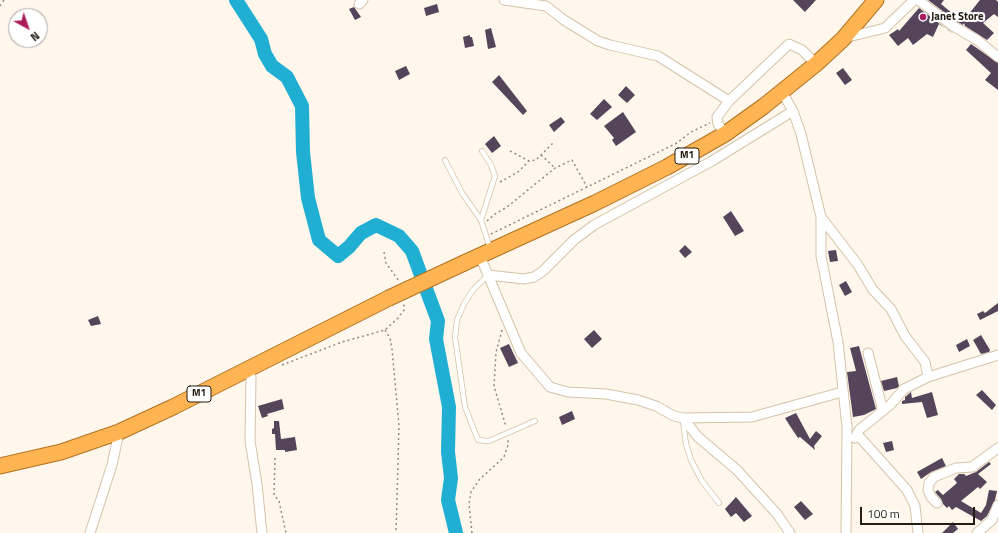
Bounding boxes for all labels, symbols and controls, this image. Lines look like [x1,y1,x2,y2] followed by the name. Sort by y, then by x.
[8,8,48,48] north arrow
[931,10,984,24] place label: Janet Store
[918,12,928,22] marker: Janet Store
[27,28,43,45] text: N
[675,148,699,164] road number: M1
[187,386,211,402] road number: M1
[862,499,977,525] scale bar
[867,504,900,523] text: 100 m

